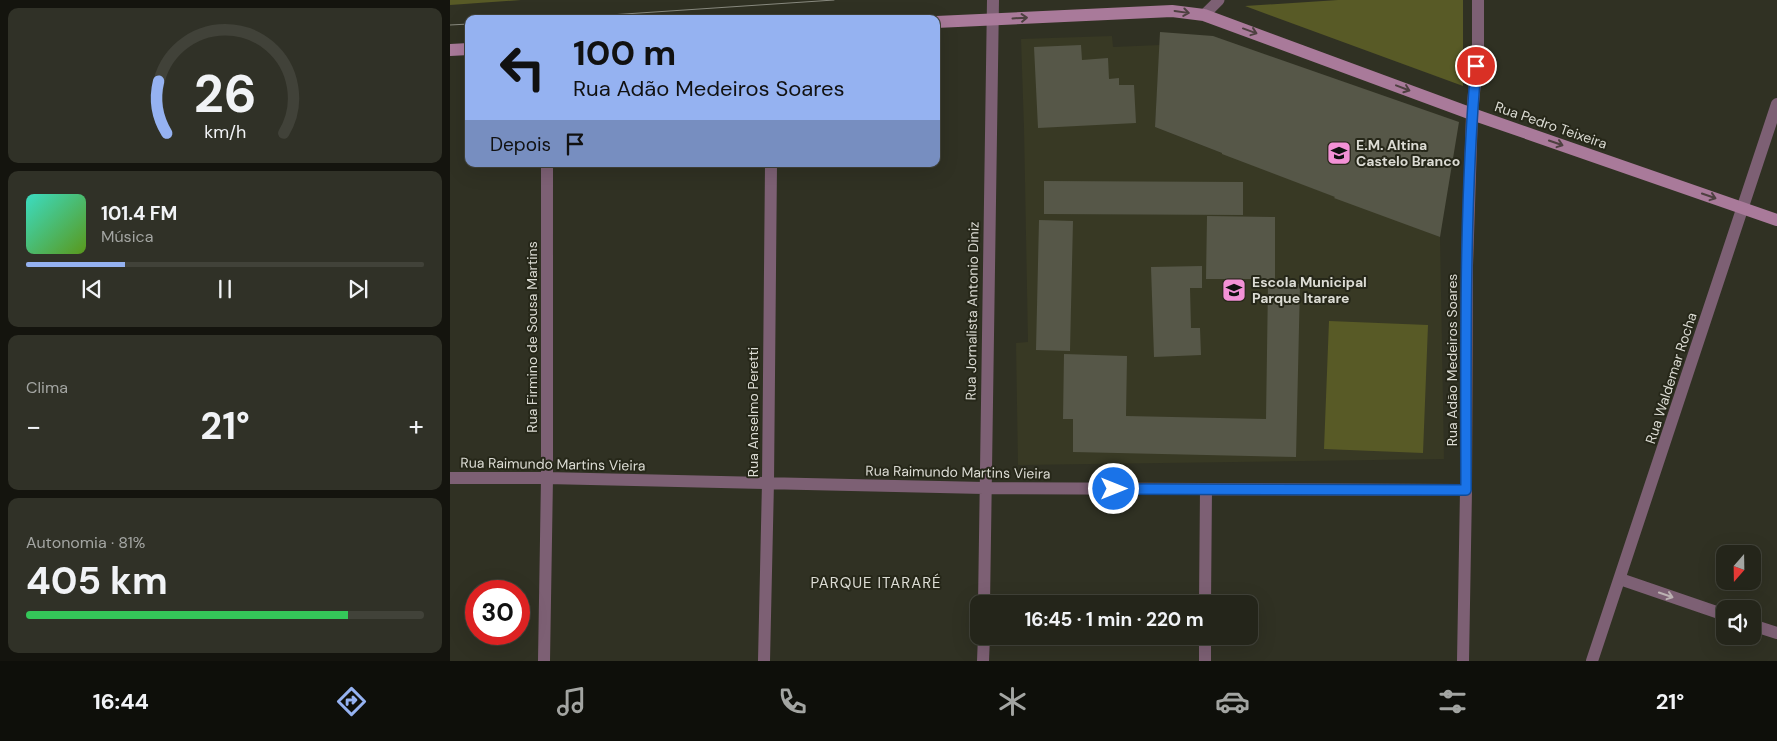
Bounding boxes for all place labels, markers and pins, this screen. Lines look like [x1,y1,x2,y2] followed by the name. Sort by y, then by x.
[1455,45,1497,87] pin
[1356,136,1460,170] place label: E.M. Altina Castelo Branco
[1326,140,1352,166] school or university icon: E.M. Altina Castelo Branco
[1252,273,1367,307] place label: Escola Municipal Parque Itarare
[1221,277,1247,303] school or university icon: Escola Municipal Parque Itarare

